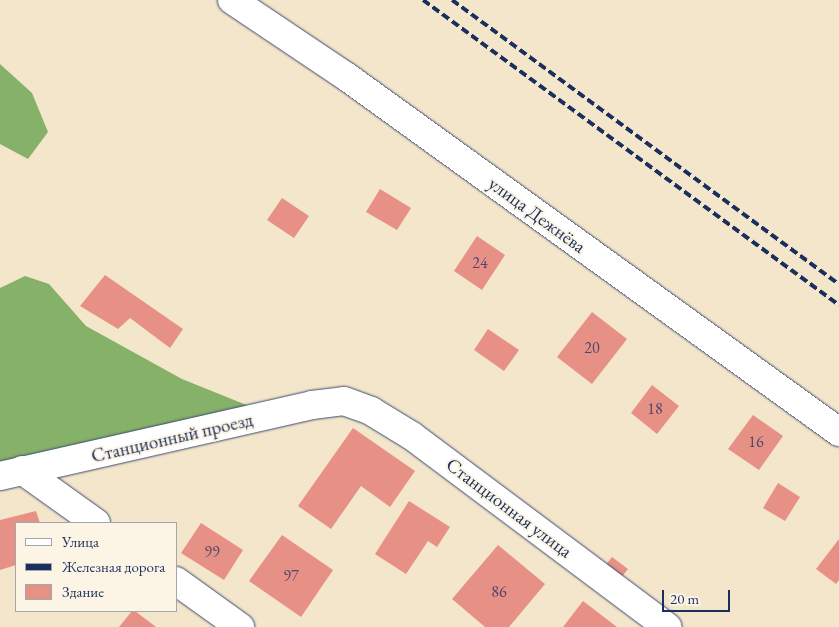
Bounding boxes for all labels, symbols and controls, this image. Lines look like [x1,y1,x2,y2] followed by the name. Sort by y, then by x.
[484,172,590,258] street label: улица Дежнёва
[472,253,488,273] house number: 24
[584,338,600,358] house number: 20
[647,399,663,419] house number: 18
[89,408,255,468] street label: Станционный проезд
[748,432,764,452] house number: 16
[441,453,577,563] street label: Станционная улица
[15,522,178,612] legend
[62,532,99,551] text: Улица
[204,542,220,562] house number: 99
[62,557,165,576] text: Железная дорога
[283,566,299,586] house number: 97
[664,580,732,612] scale bar
[62,582,104,601] text: Здание
[491,582,507,602] house number: 86
[670,589,699,608] text: 20 m

